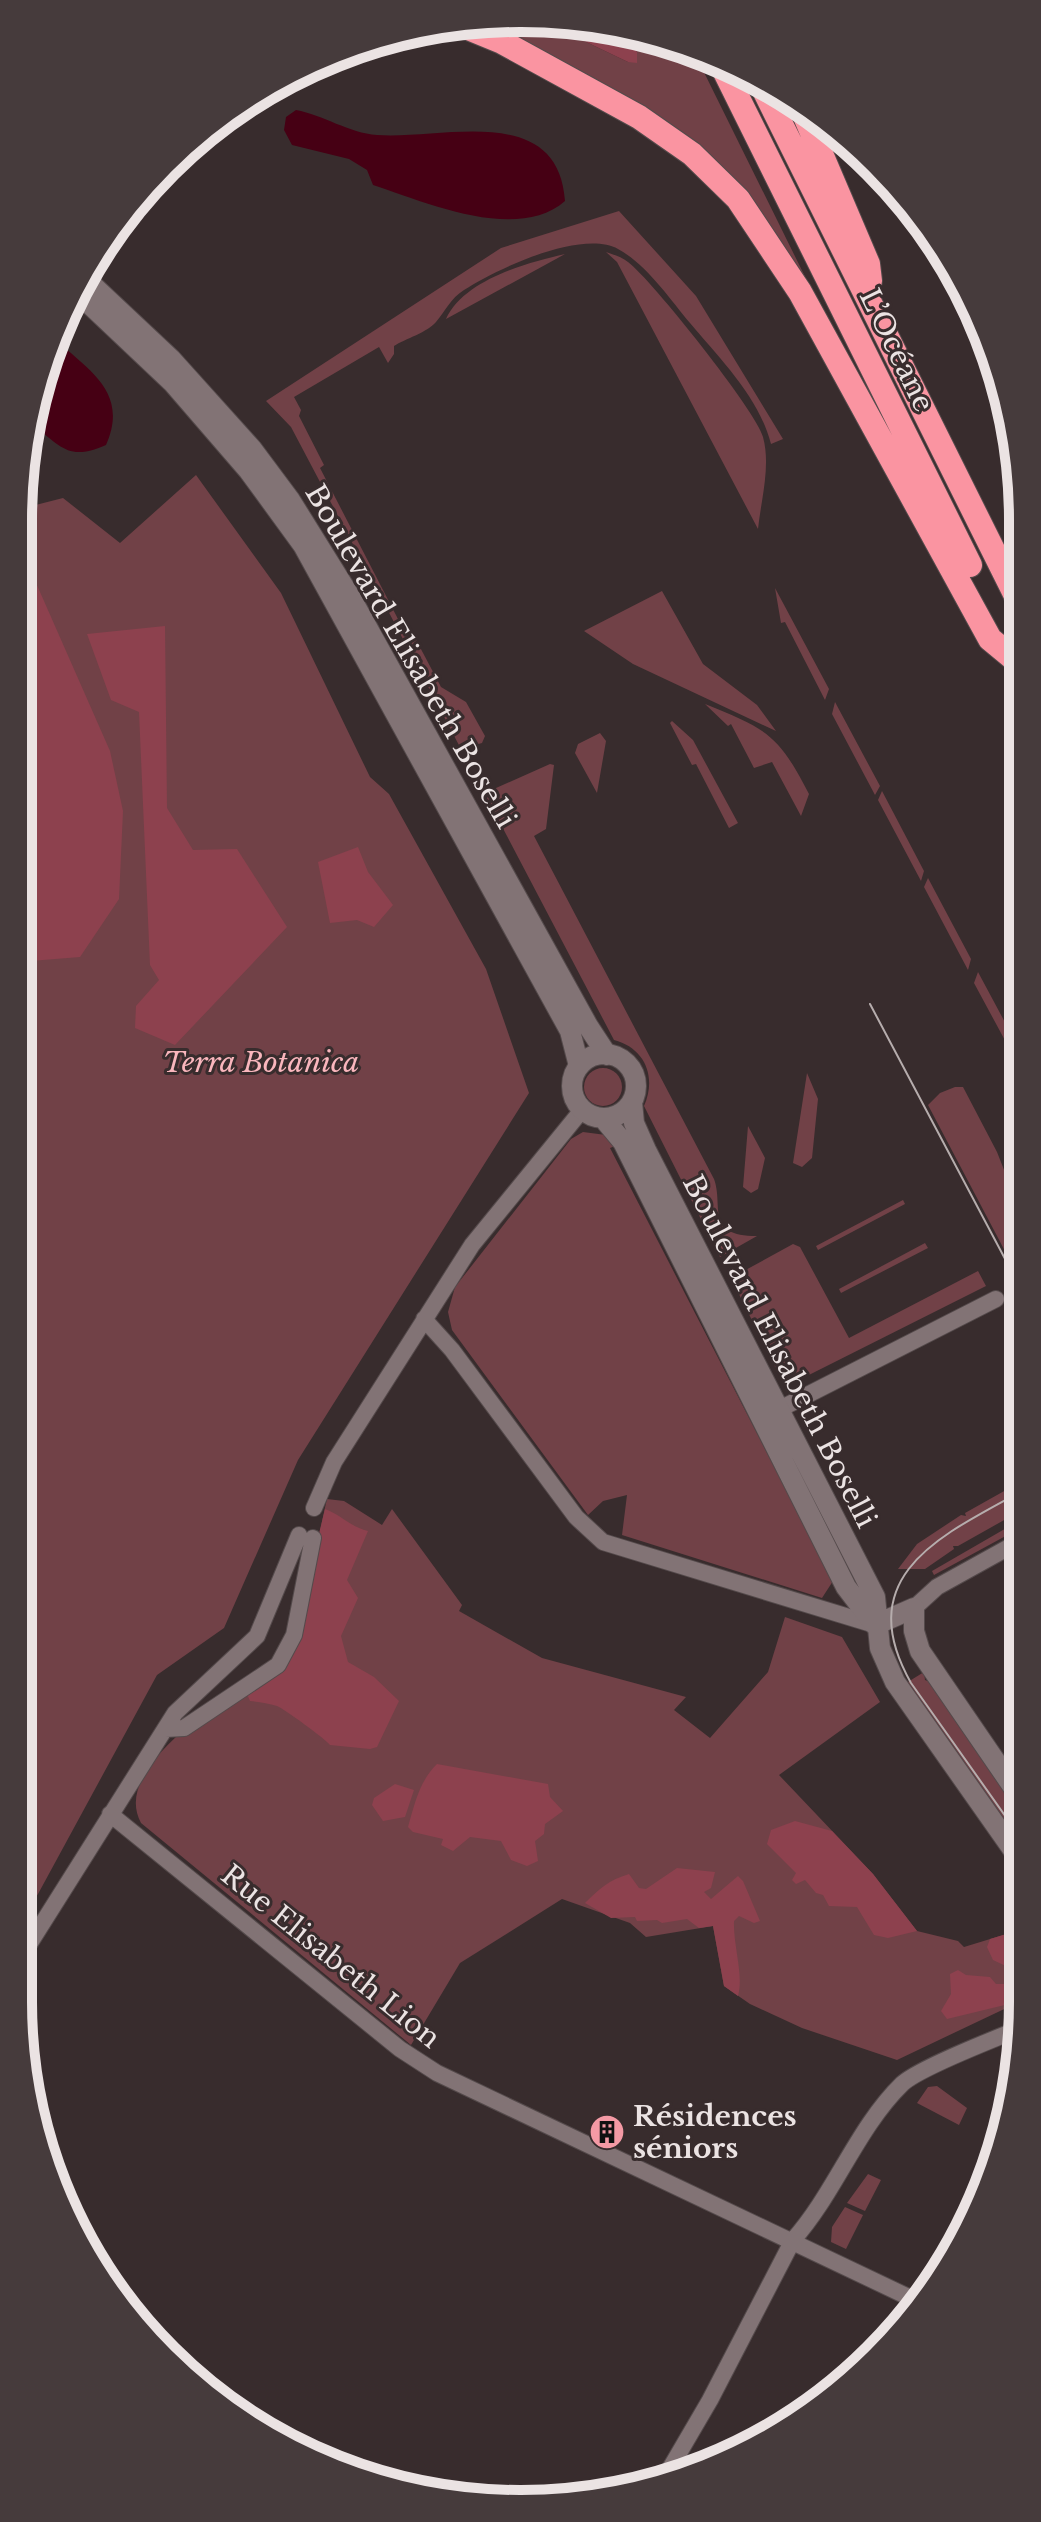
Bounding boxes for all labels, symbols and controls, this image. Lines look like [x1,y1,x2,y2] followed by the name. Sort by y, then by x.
[852,283,941,418] street label: L’Océane
[298,478,524,834] street label: Boulevard Elisabeth Boselli
[163,1045,359,1080] park label: Terra Botanica
[675,1169,884,1534] street label: Boulevard Elisabeth Boselli
[214,1857,447,2056] street label: Rue Elisabeth Lion
[633,2099,797,2166] place label: Résidences séniors
[588,2113,626,2151] building icon: Résidences séniors

